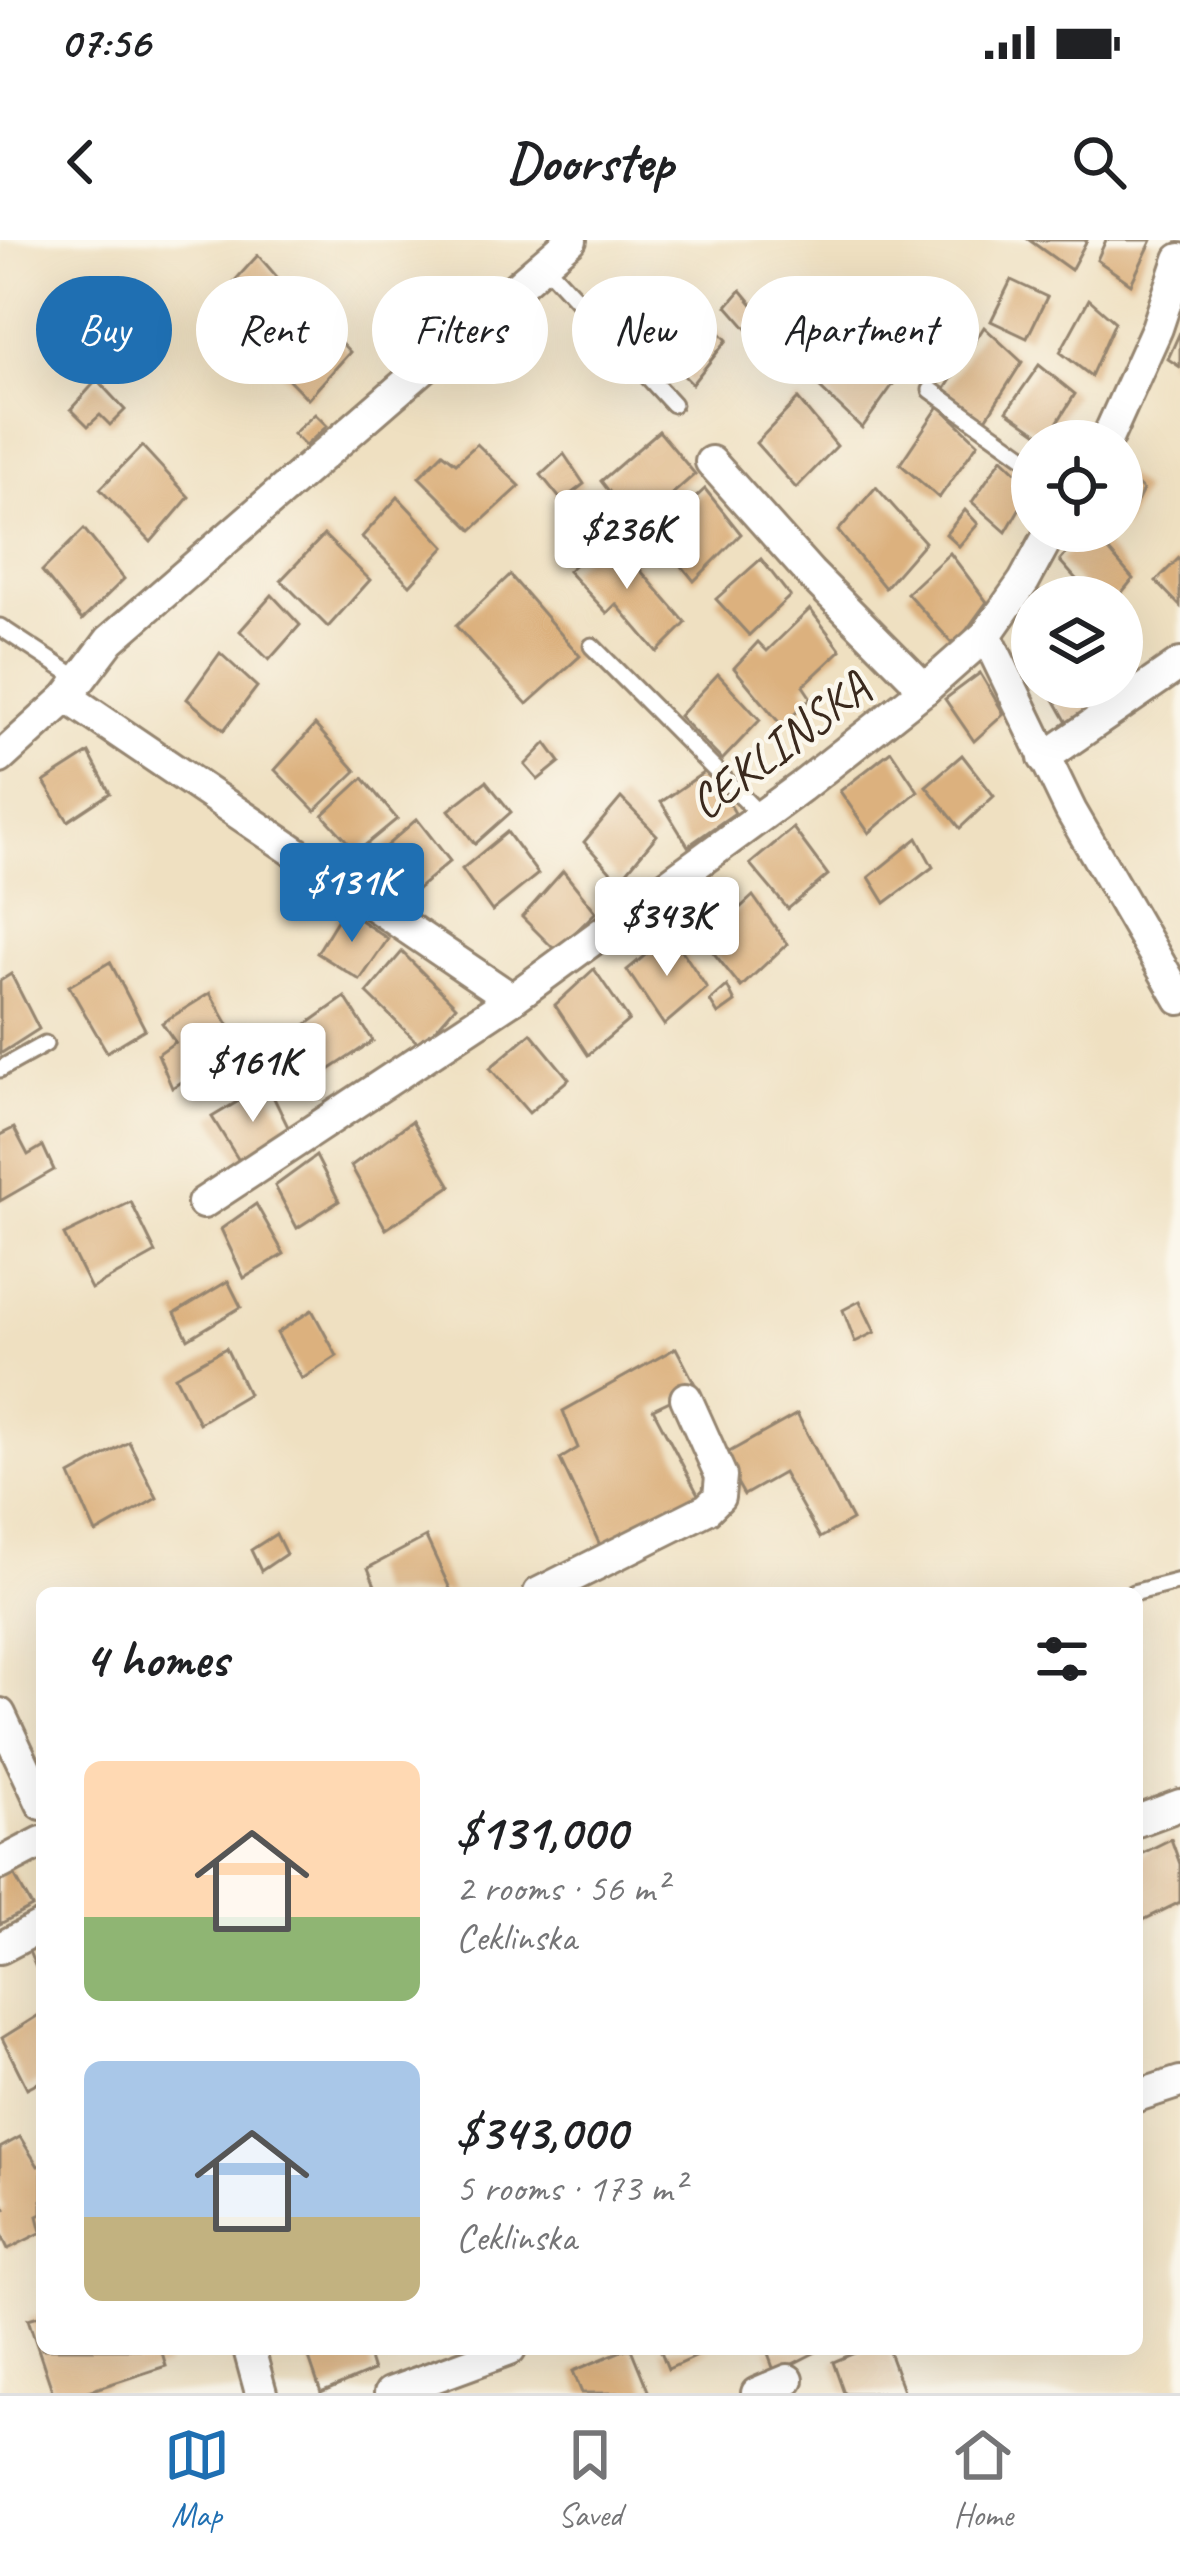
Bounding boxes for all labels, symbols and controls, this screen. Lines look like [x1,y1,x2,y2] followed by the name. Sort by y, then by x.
[60,14,150,71] text: 07:56
[507,128,673,196] text: Doorstep
[48,129,114,195] icon: back
[1066,129,1132,195] icon: search
[36,276,172,384] chip: Buy
[196,276,348,384] chip: Rent
[372,276,548,384] chip: Filters
[572,276,717,384] chip: New
[741,276,979,384] chip: Apartment
[1011,420,1143,708] map controls
[1011,420,1143,552] button: locate
[543,490,711,592] pin: $236K
[582,504,672,553] text: $236K
[1011,576,1143,708] button: layers
[677,657,882,832] street label: CEKLINSKA
[268,843,436,945] pin: $131K
[307,857,397,906] text: $131K
[583,877,751,979] pin: $343K
[622,891,712,940] text: $343K
[169,1023,337,1125] pin: $161K
[208,1037,298,1086] text: $161K
[1029,1626,1095,1692] icon: filters
[84,1627,228,1691] text: 4 homes
[456,1800,627,1864] text: $131,000
[180,1809,324,1953] icon: home
[456,1864,667,1913] text: 2 rooms · 56 m²
[456,1913,576,1962] text: Ceklinska
[456,2100,627,2164] text: $343,000
[180,2109,324,2253] icon: home
[456,2164,684,2213] text: 5 rooms · 173 m²
[456,2213,576,2262] text: Ceklinska
[164,2422,230,2536] tab: Map
[557,2422,623,2536] tab: Saved
[950,2422,1016,2536] tab: Home

